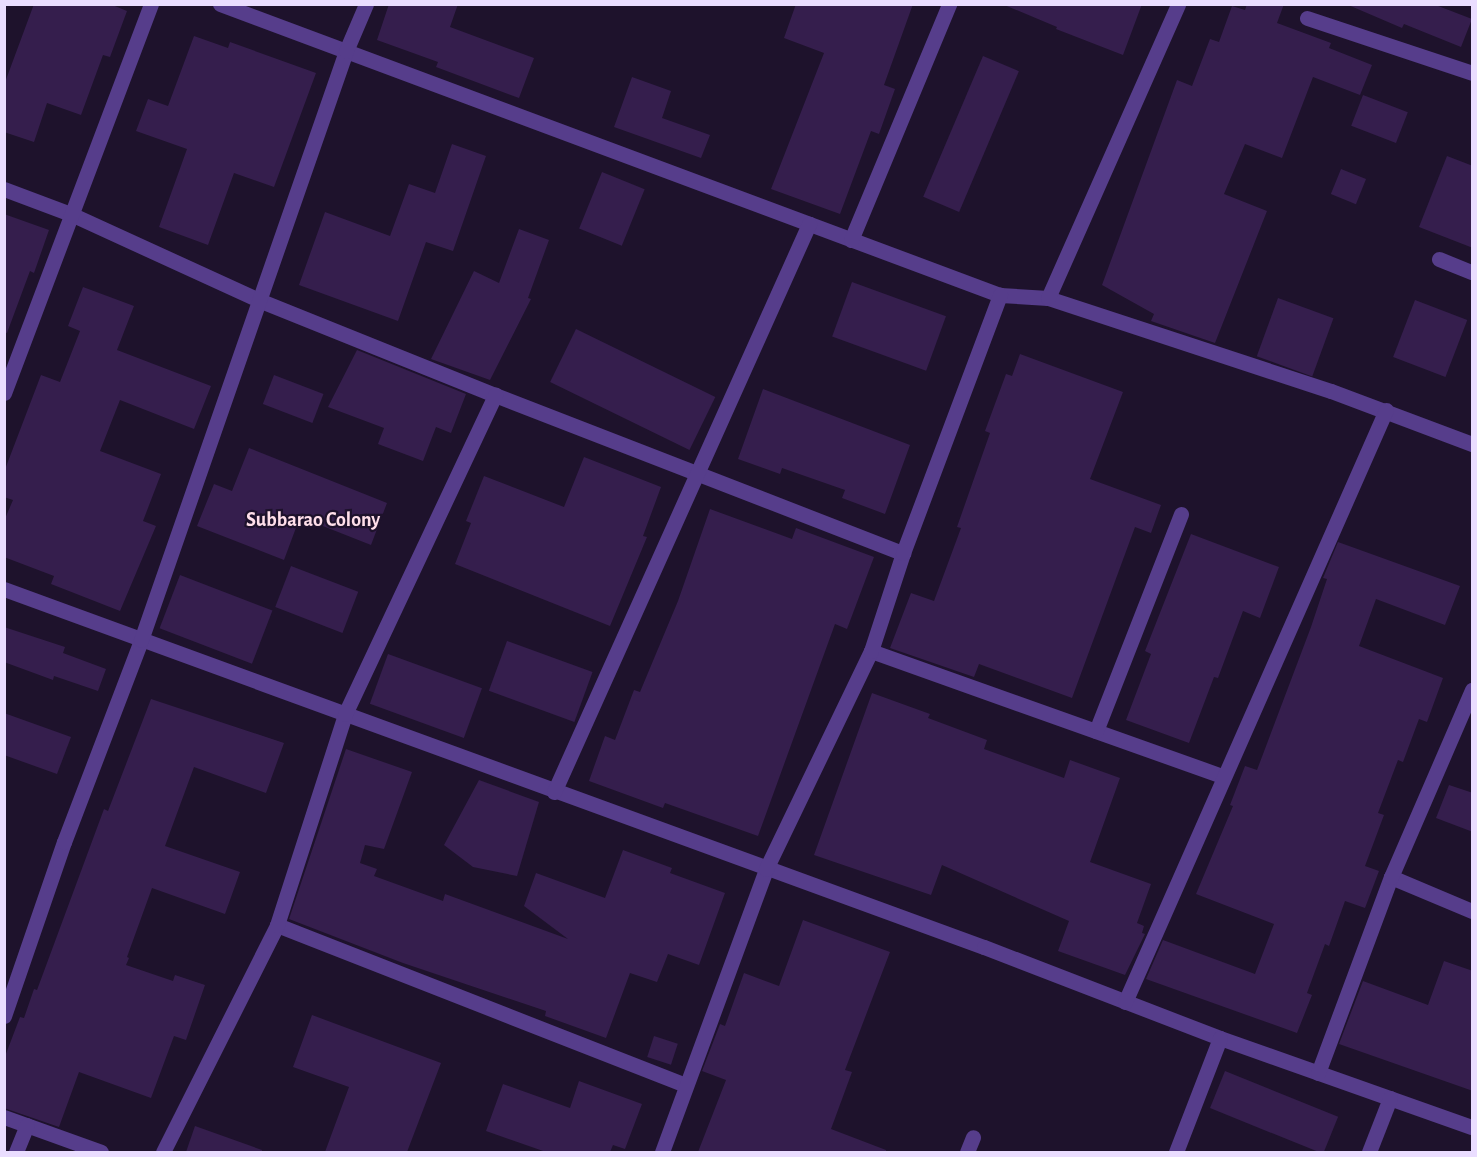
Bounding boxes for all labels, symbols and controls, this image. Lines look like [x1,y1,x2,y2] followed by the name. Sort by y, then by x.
[246,508,380,532] district label: Subbarao Colony

